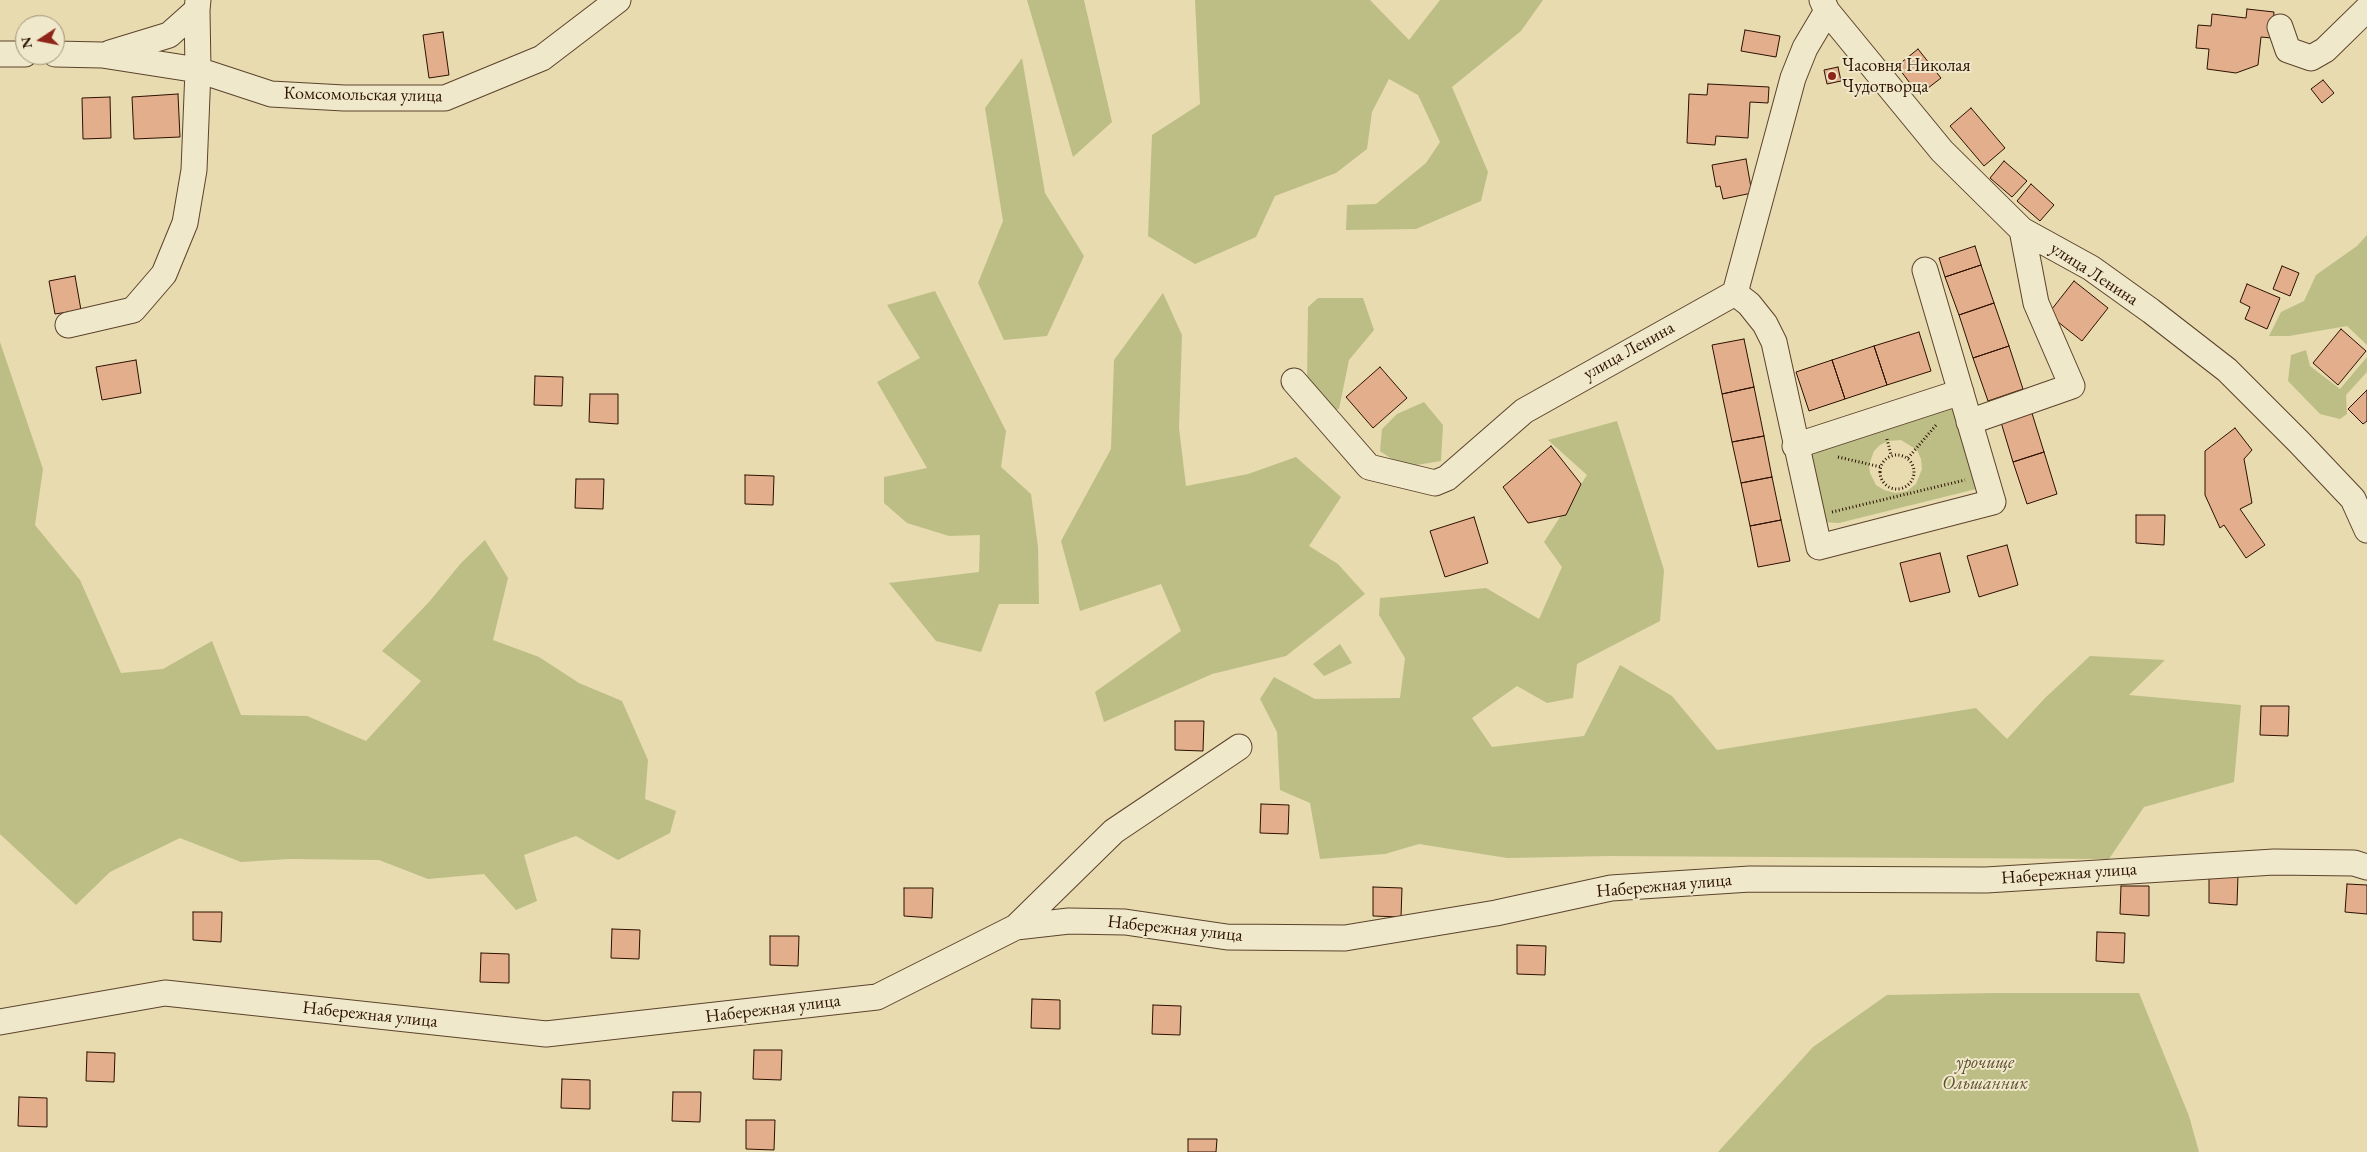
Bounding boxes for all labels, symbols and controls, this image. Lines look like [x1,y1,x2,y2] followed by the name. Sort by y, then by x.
[15,15,65,65] north arrow
[16,35,36,50] text: N
[1842,55,1971,98] place label: Часовня Николая Чудотворца
[1826,70,1838,82] marker: Часовня Николая Чудотворца
[283,83,443,107] street label: Комсомольская улица
[2046,237,2142,311] street label: улица Ленина
[1580,317,1678,385] street label: улица Ленина
[2000,858,2138,890] street label: Набережная улица
[1595,869,1733,903] street label: Набережная улица
[1106,911,1244,947] street label: Набережная улица
[704,990,842,1028] street label: Набережная улица
[301,997,439,1033] street label: Набережная улица
[1942,1052,2028,1094] park label: урочище Ольшанник

